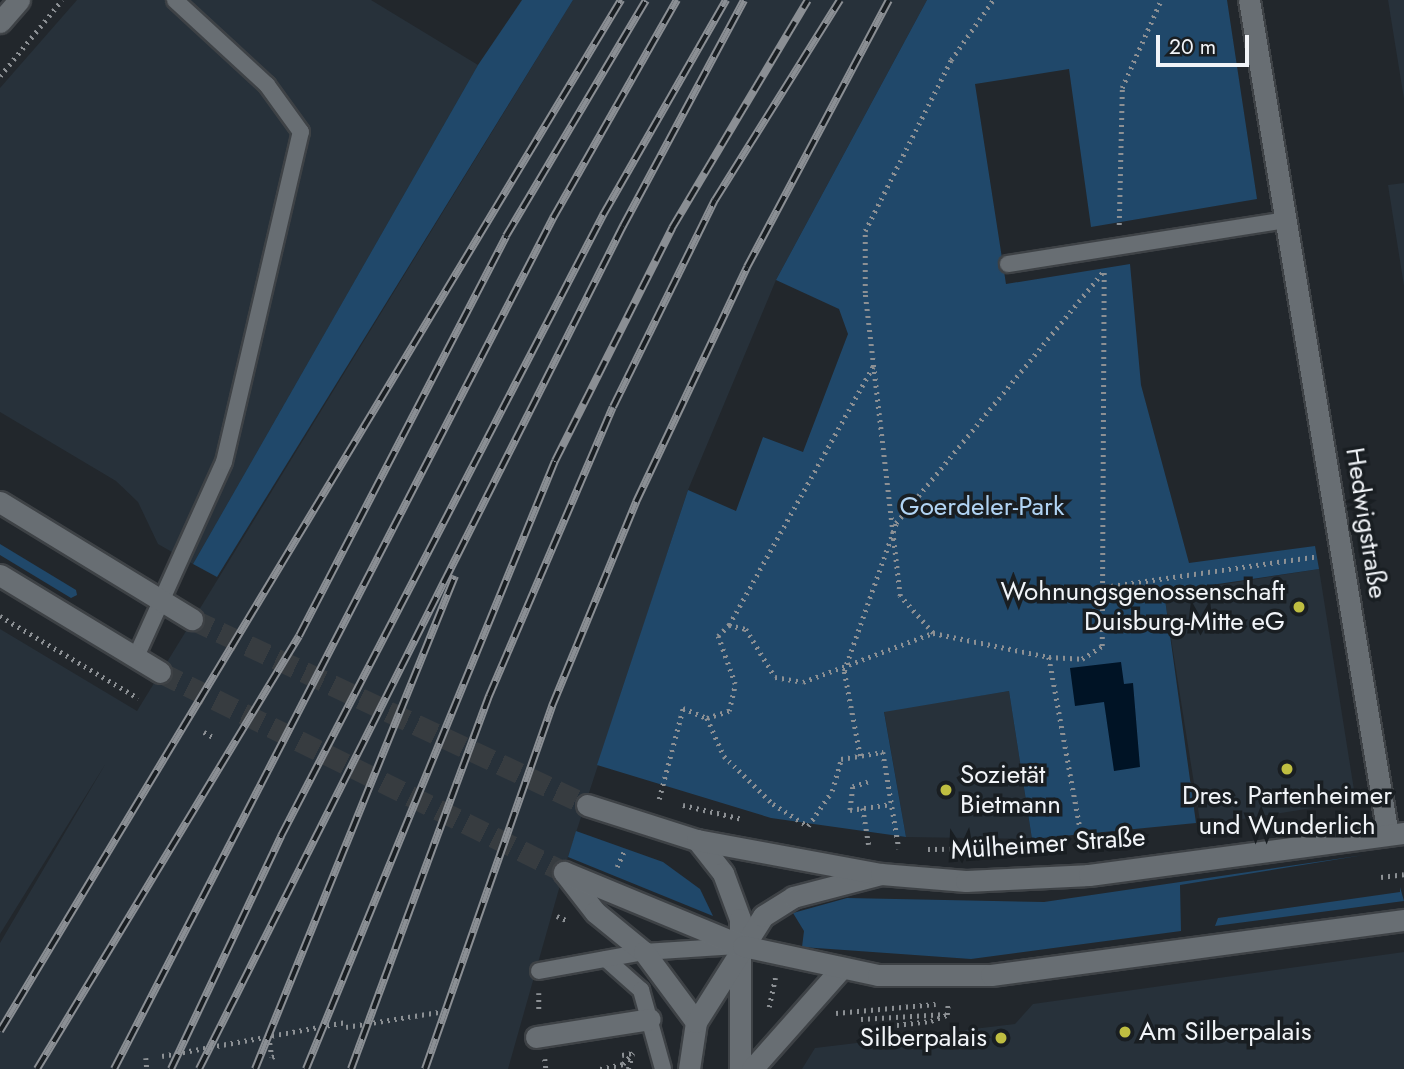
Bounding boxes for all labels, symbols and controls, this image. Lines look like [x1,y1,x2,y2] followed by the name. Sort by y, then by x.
[1159,21,1252,65] scale bar
[1169,32,1216,62] text: 20 m
[1339,445,1393,601] street label: Hedwigstraße
[900,491,1064,523] park label: Goerdeler-Park
[1000,576,1285,638] place label: Wohnungsgenossenschaft Duisburg-Mitte eG
[1291,599,1307,615] marker: Wohnungsgenossenschaft Duisburg-Mitte eG
[960,759,1061,820] place label: Sozietät Bietmann
[1279,761,1295,777] marker: Dres. Partenheimer und Wunderlich
[1182,780,1392,842] place label: Dres. Partenheimer und Wunderlich
[938,782,954,798] marker: Sozietät Bietmann
[950,822,1146,866] street label: Mülheimer Straße
[1139,1016,1311,1048] place label: Am Silberpalais
[860,1022,987,1054] place label: Silberpalais
[1117,1024,1133,1040] marker: Am Silberpalais
[993,1030,1009,1046] marker: Silberpalais

